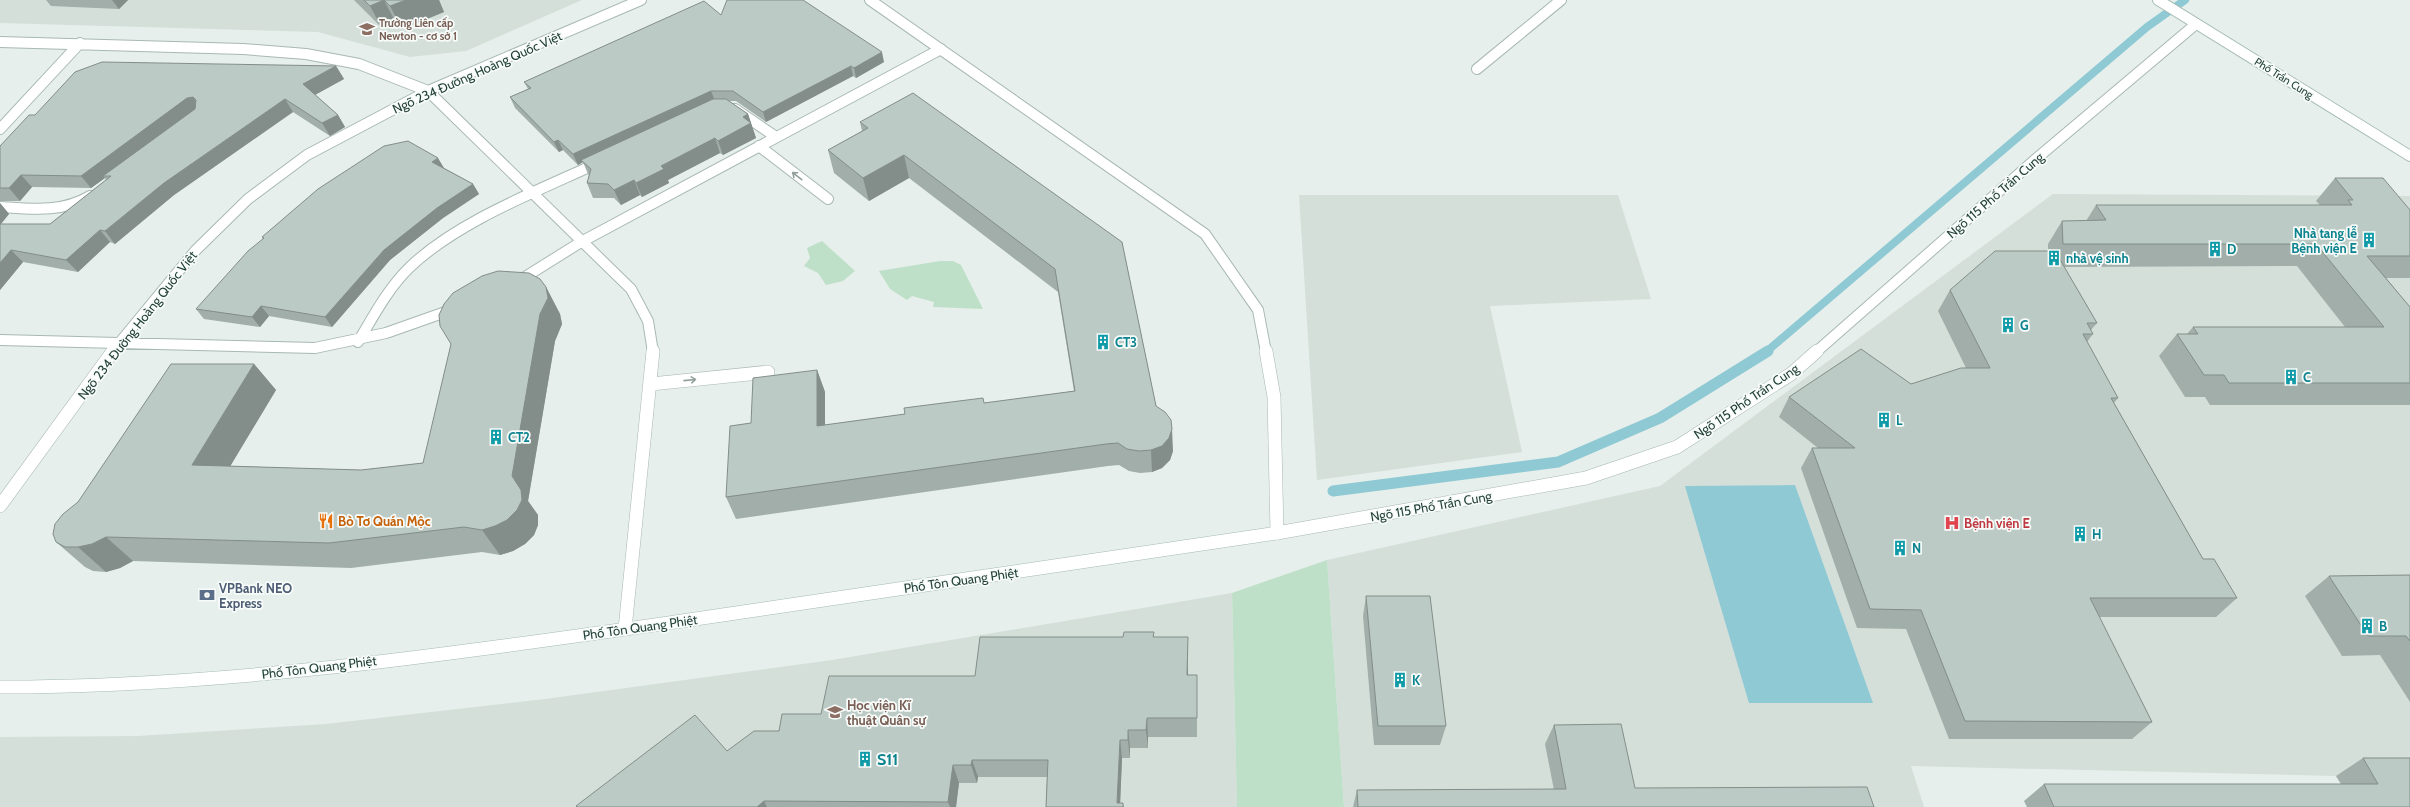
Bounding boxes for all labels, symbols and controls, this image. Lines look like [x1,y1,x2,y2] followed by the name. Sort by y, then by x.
[379,16,457,43] place label: Trường Liên cấp Newton - cơ sở 1
[358,20,376,38] school or university icon: Trường Liên cấp Newton - cơ sở 1
[390,27,565,117] street label: Ngõ 234 Đường Hoàng Quốc Việt
[2252,54,2317,102] street label: Phố Trần Cung
[1943,148,2047,241] street label: Ngõ 115 Phố Trần Cung
[792,171,803,180] one-way arrow
[2291,225,2357,256] place label: Nhà tang lễ Bệnh viện E
[2360,231,2378,249] building icon: Nhà tang lễ Bệnh viện E
[2206,240,2224,258] building icon: D
[2227,241,2236,257] place label: D
[74,247,200,402] street label: Ngõ 234 Đường Hoàng Quốc Việt
[2045,249,2063,267] building icon: nhà vệ sinh
[2066,250,2129,266] place label: nhà vệ sinh
[1999,316,2017,334] building icon: G
[2020,317,2029,333] place label: G
[1094,333,1112,351] building icon: CT3
[1115,334,1137,350] place label: CT3
[1691,360,1802,442] street label: Ngõ 115 Phố Trần Cung
[2282,368,2300,386] building icon: C
[2303,369,2311,385] place label: C
[683,376,696,384] one-way arrow
[1875,411,1893,429] building icon: L
[1896,412,1903,428] place label: L
[487,428,505,446] building icon: CT2
[508,429,530,445] place label: CT2
[1369,487,1493,525] street label: Ngõ 115 Phố Trần Cung
[317,512,335,530] restaurant icon: Bò Tơ Quán Mộc
[338,513,431,529] place label: Bò Tơ Quán Mộc
[1943,514,1961,532] hospital icon: Bệnh viện E
[1964,515,2030,531] place label: Bệnh viện E
[2071,525,2089,543] building icon: H
[2092,526,2102,542] place label: H
[1891,539,1909,557] building icon: N
[1912,540,1921,556] place label: N
[903,564,1020,596] street label: Phố Tôn Quang Phiệt
[219,580,292,611] place label: VPBank NEO Express
[198,586,216,604] bank icon: VPBank NEO Express
[582,611,699,643] street label: Phố Tôn Quang Phiệt
[2358,617,2376,635] building icon: B
[2379,618,2387,634] place label: B
[261,652,378,682] street label: Phố Tôn Quang Phiệt
[1391,671,1409,689] building icon: K
[1412,672,1421,688] place label: K
[847,697,927,728] place label: Học viện Kĩ thuật Quân sự
[826,703,844,721] school or university icon: Học viện Kĩ thuật Quân sự
[856,750,874,768] building icon: S11
[877,750,898,769] place label: S11

